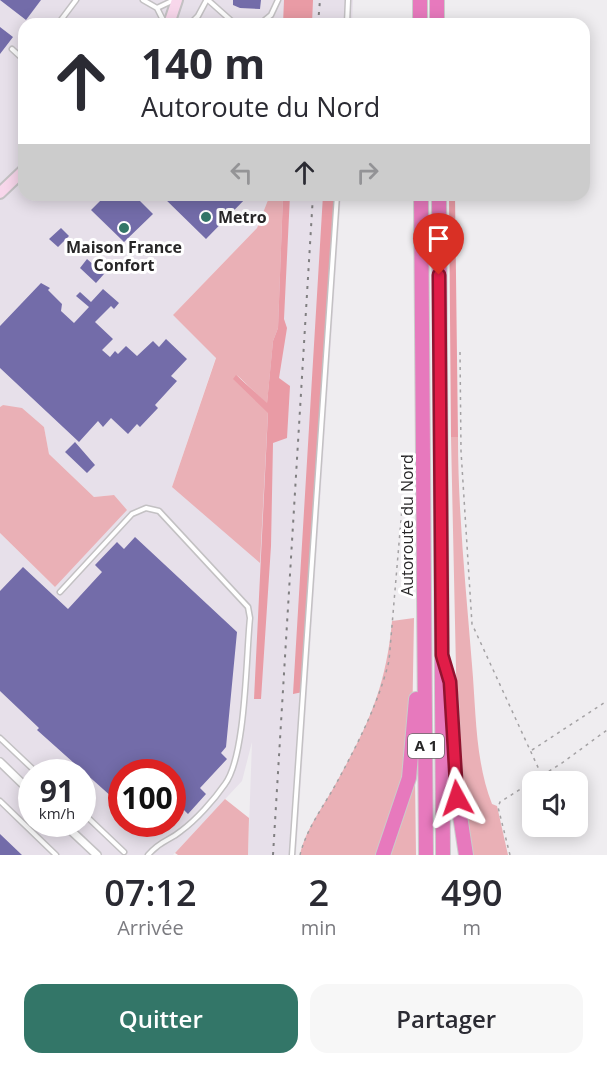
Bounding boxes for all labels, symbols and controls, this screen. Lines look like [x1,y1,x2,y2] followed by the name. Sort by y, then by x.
[141,34,265,91] text: 140 m
[42,42,120,120] icon: ahead
[141,88,380,125] text: Autoroute du Nord
[225,156,258,189] icon: left
[288,156,321,189] icon: ahead
[351,156,384,189] icon: right
[218,206,267,228] place label: Metro
[199,210,213,224] marker: Metro
[413,213,464,275] pin
[117,221,131,235] marker: Maison France Confort
[422,222,455,255] icon: arrive
[66,236,182,276] place label: Maison France Confort
[396,454,418,596] street label: Autoroute du Nord
[408,734,444,758] road number: A 1
[108,759,186,837] speed limit sign: 100
[425,766,489,830] position arrow
[40,770,74,811] text: 91
[522,771,588,837] map controls
[522,771,588,837] button: sound
[39,803,75,823] text: km/h
[104,868,197,917] text: 07:12
[308,868,329,917] text: 2
[441,868,503,917] text: 490
[117,914,184,941] text: Arrivée
[301,914,337,941] text: min
[463,914,481,941] text: m
[24,984,298,1053] button: Quitter
[310,984,583,1053] button: Partager

